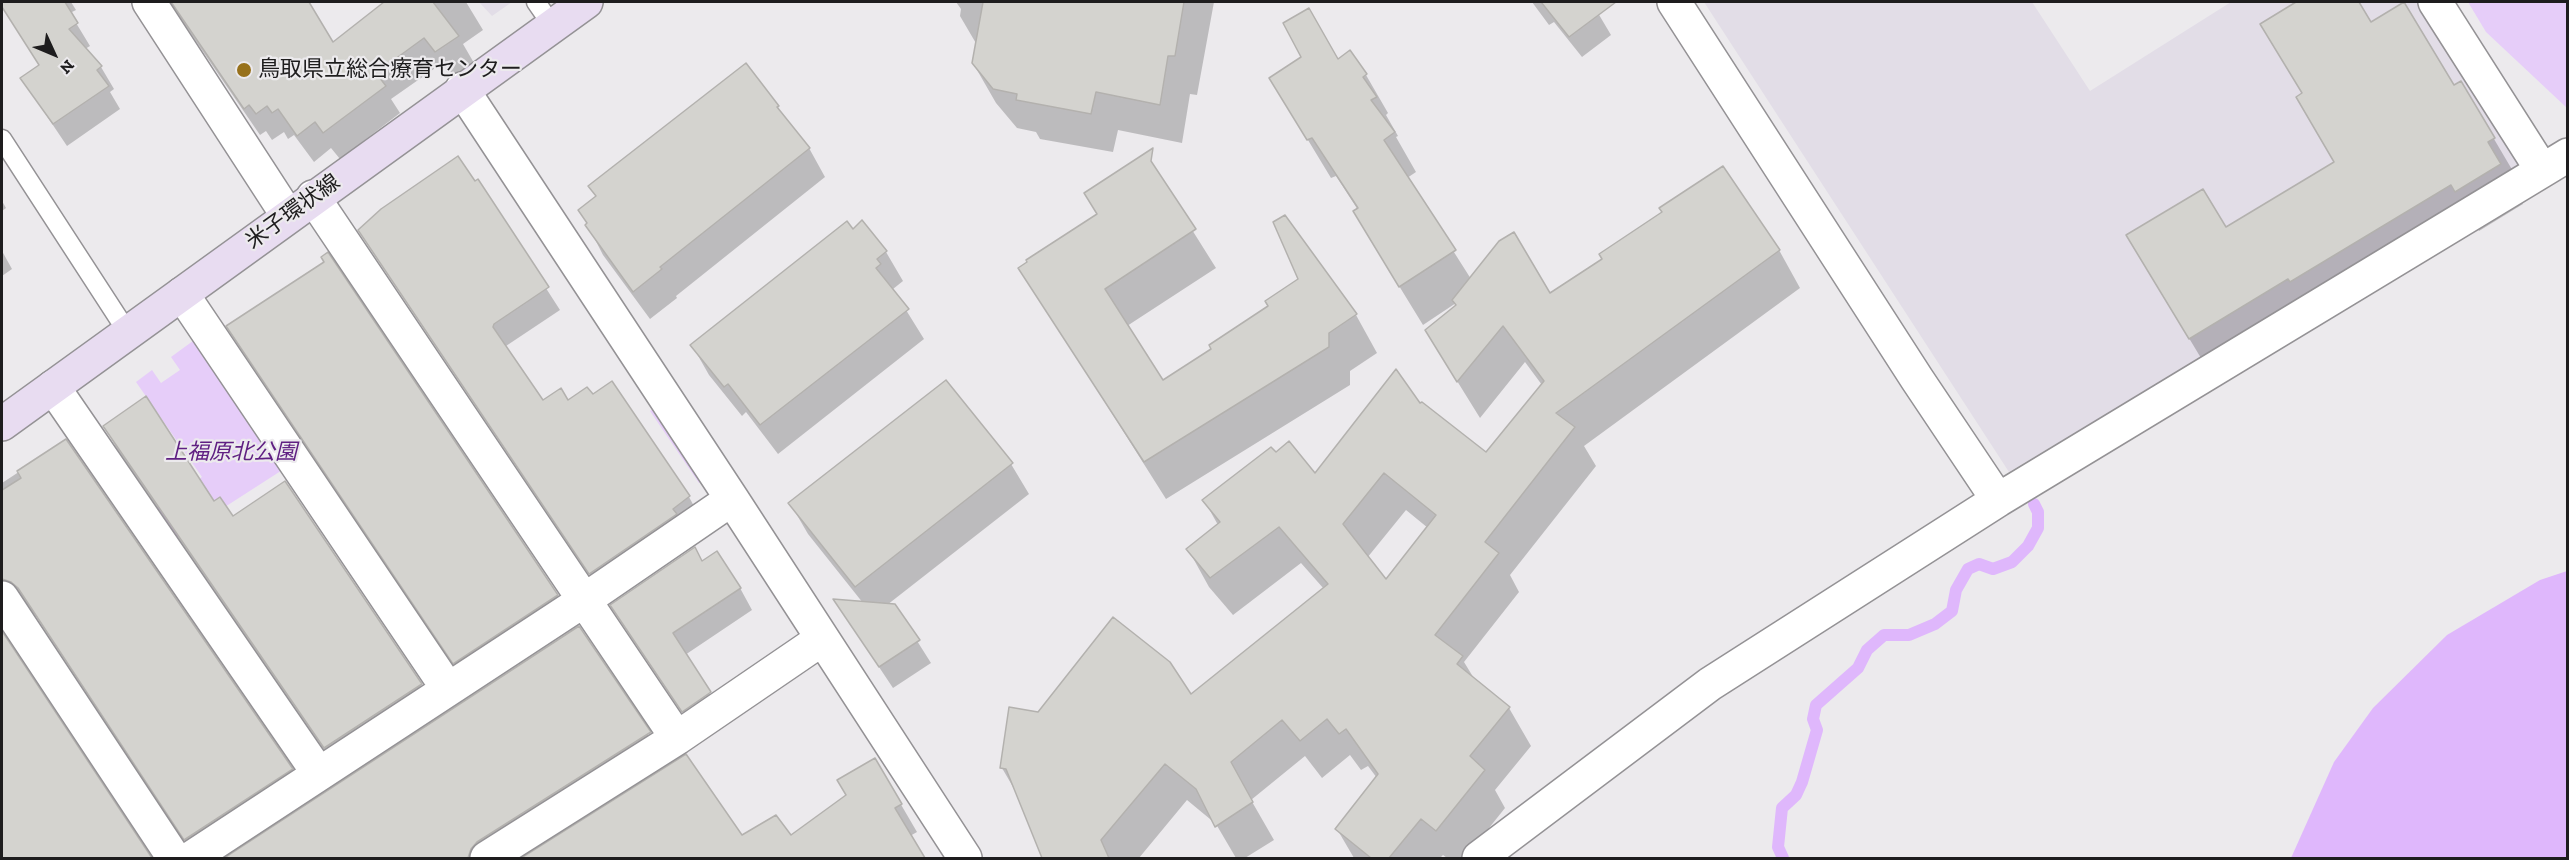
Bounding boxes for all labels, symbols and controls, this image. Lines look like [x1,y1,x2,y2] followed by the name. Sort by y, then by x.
[24,24,84,84] north arrow
[56,56,78,78] text: N
[258,57,522,83] place label: 鳥取県立総合療育センター
[235,61,253,79] marker: 鳥取県立総合療育センター
[241,169,345,255] street label: 米子環状線
[165,440,297,466] park label: 上福原北公園

